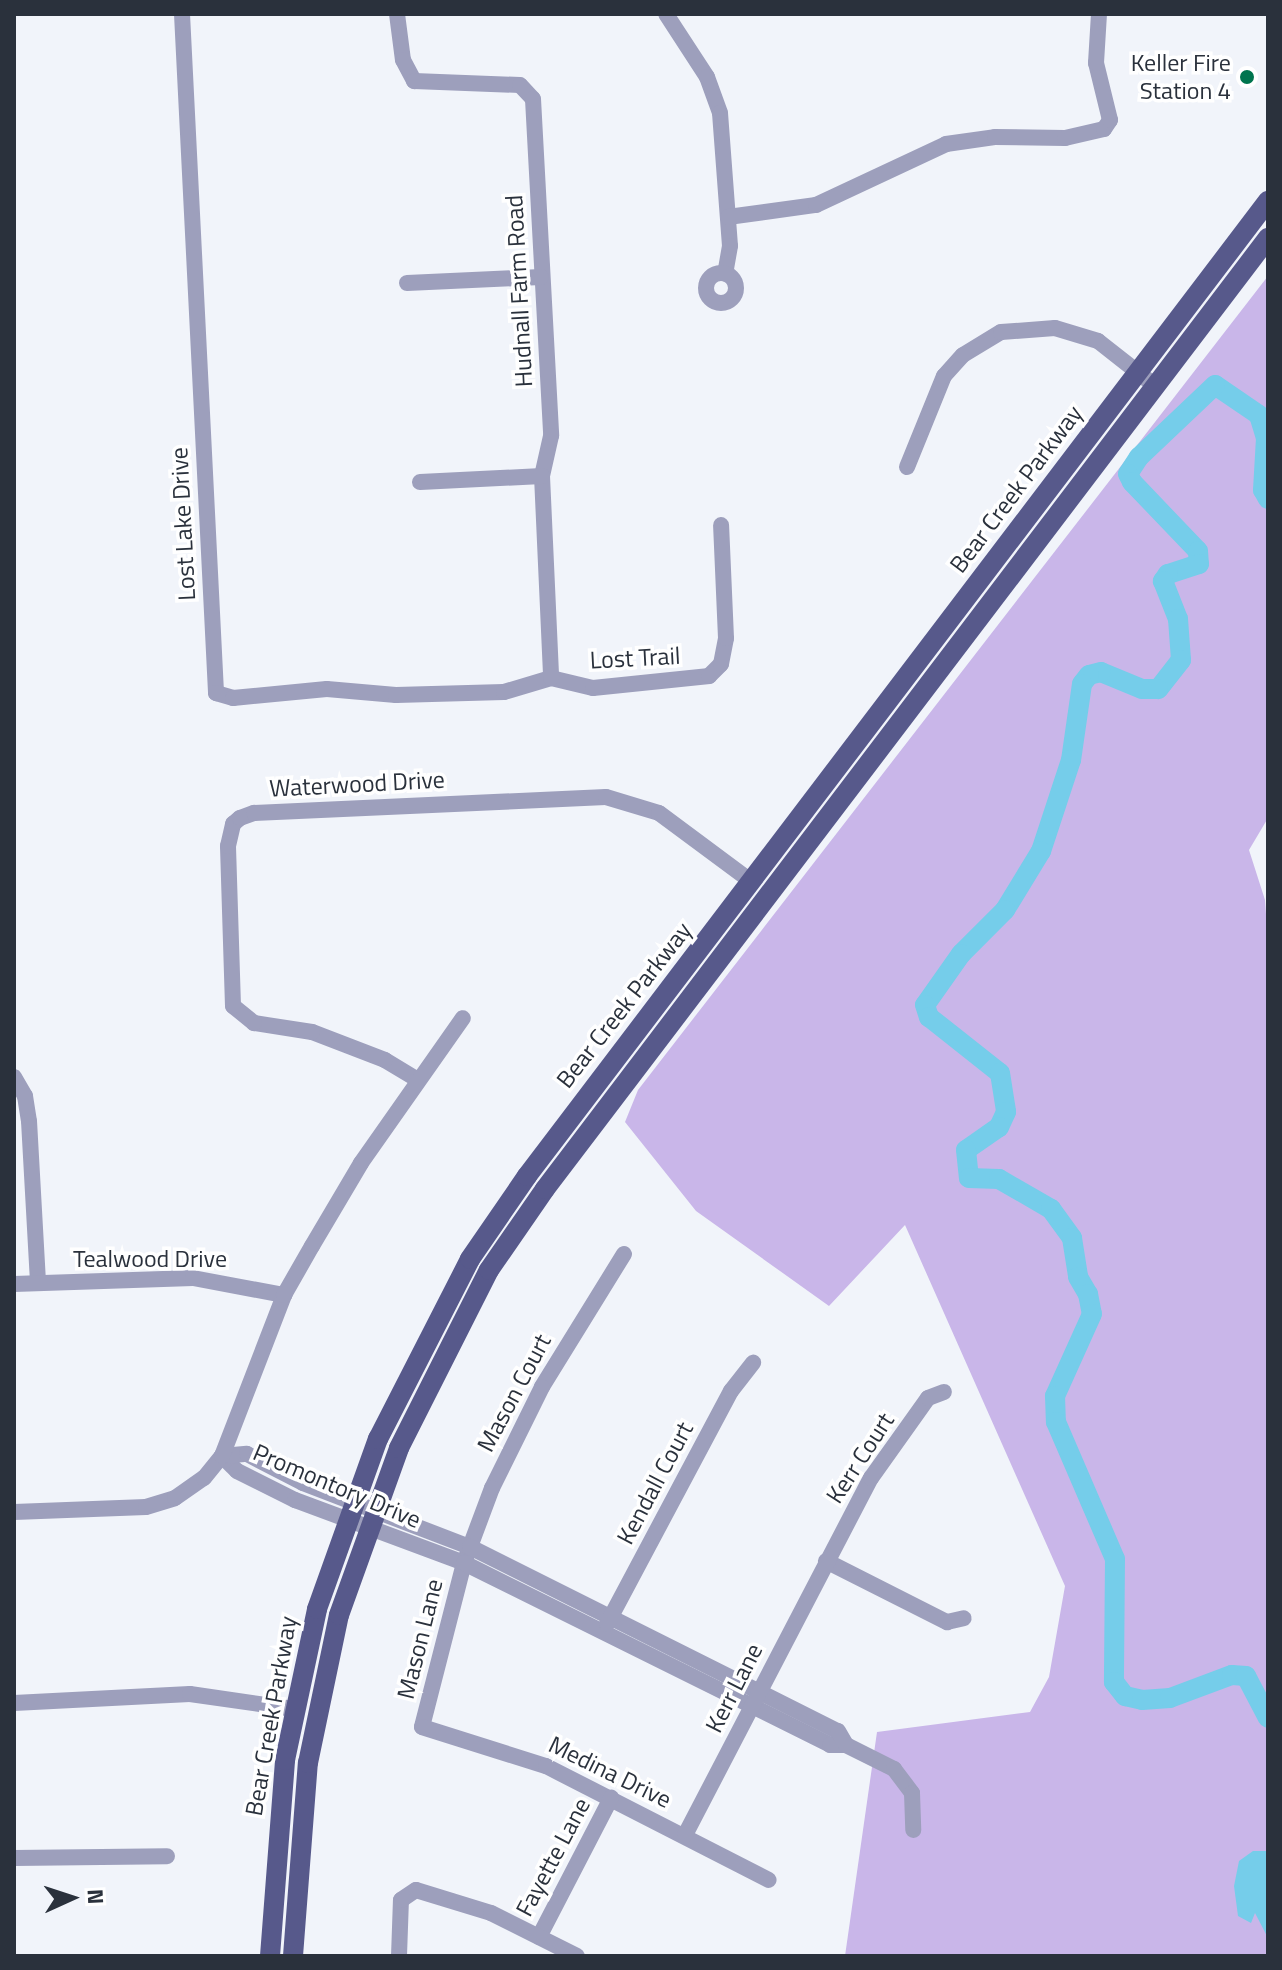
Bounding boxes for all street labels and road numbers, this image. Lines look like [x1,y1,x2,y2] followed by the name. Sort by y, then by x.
[500,194,538,388] street label: Hudnall Farm Road
[944,400,1088,578] street label: Bear Creek Parkway
[165,447,201,601] street label: Lost Lake Drive
[589,641,681,675] street label: Lost Trail
[268,765,446,803] street label: Waterwood Drive
[550,916,698,1094] street label: Bear Creek Parkway
[73,1245,227,1273] street label: Tealwood Drive
[471,1329,557,1457] street label: Mason Court
[820,1407,900,1509] street label: Kerr Court
[611,1417,699,1549] street label: Kendall Court
[249,1438,425,1534] street label: Promontory Drive
[391,1576,449,1702] street label: Mason Lane
[239,1614,303,1818] street label: Bear Creek Parkway
[699,1639,769,1737] street label: Kerr Lane
[544,1730,676,1814] street label: Medina Drive
[510,1793,596,1921] street label: Fayette Lane

